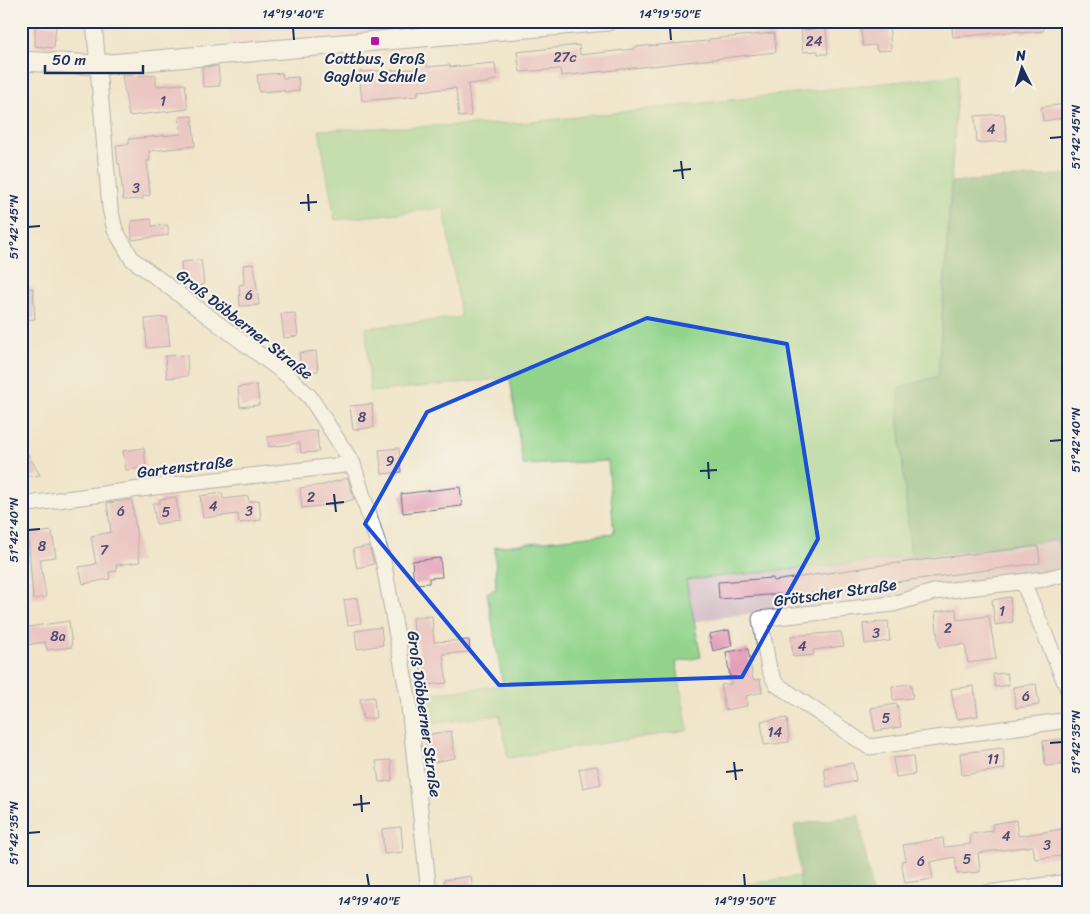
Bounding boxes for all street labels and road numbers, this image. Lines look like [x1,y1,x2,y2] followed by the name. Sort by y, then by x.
[170,261,320,388] street label: Groß Döbberner Straße
[135,446,235,487] street label: Gartenstraße
[772,569,899,615] street label: Grötscher Straße
[398,629,451,799] street label: Groß Döbberner Straße

